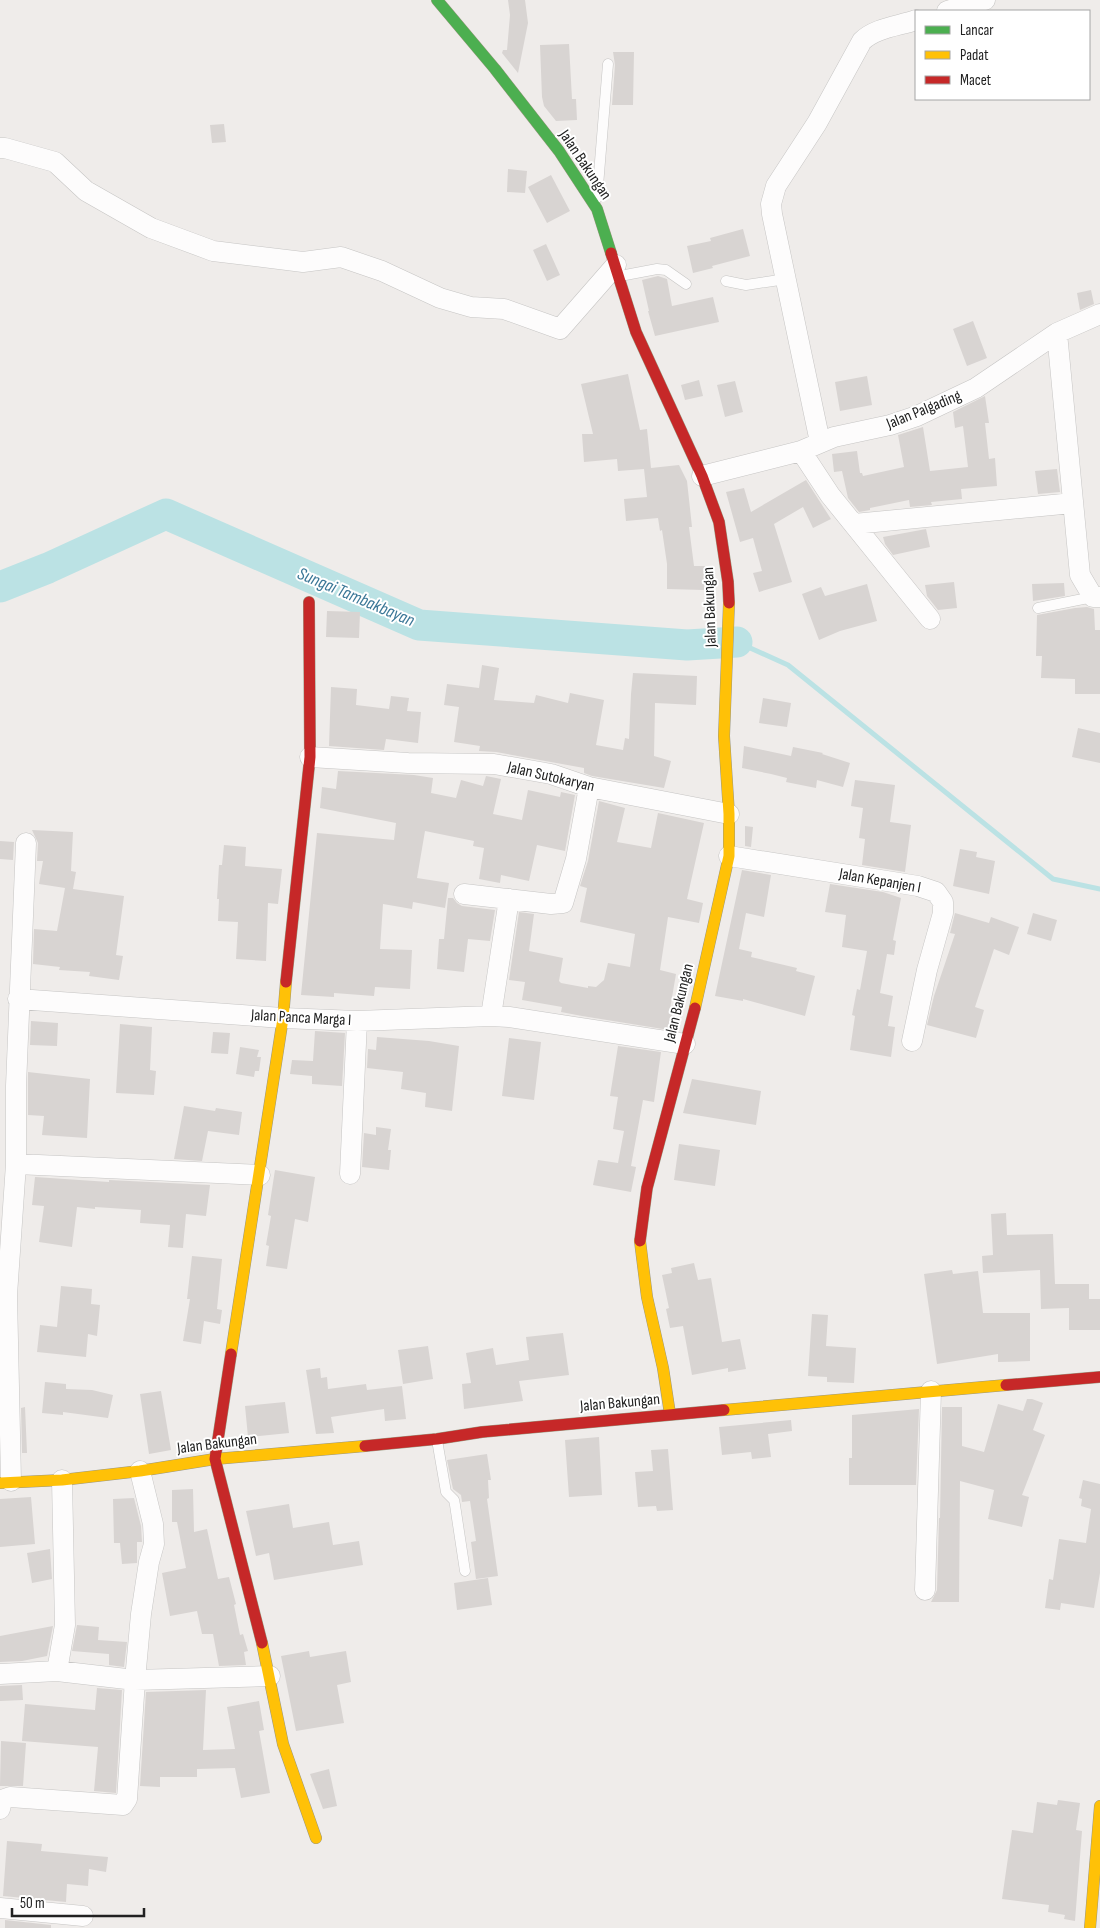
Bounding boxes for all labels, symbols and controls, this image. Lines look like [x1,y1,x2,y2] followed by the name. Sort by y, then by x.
[915,10,1090,100] legend
[960,21,994,40] text: Lancar
[960,46,989,65] text: Padat
[960,71,992,90] text: Macet
[554,126,615,204] street label: Jalan Bakungan
[883,386,964,434] street label: Jalan Palgading
[294,563,418,631] water label: Sungai Tambakbayan
[699,567,721,648] street label: Jalan Bakungan
[505,758,596,796] street label: Jalan Sutokaryan
[837,864,922,898] street label: Jalan Kepanjen I
[660,962,698,1045] street label: Jalan Bakungan
[249,1006,352,1030] street label: Jalan Panca Marga I
[578,1390,661,1416] street label: Jalan Bakungan
[175,1430,258,1458] street label: Jalan Bakungan
[12,1886,145,1918] scale bar
[20,1894,45,1913] text: 50 m

